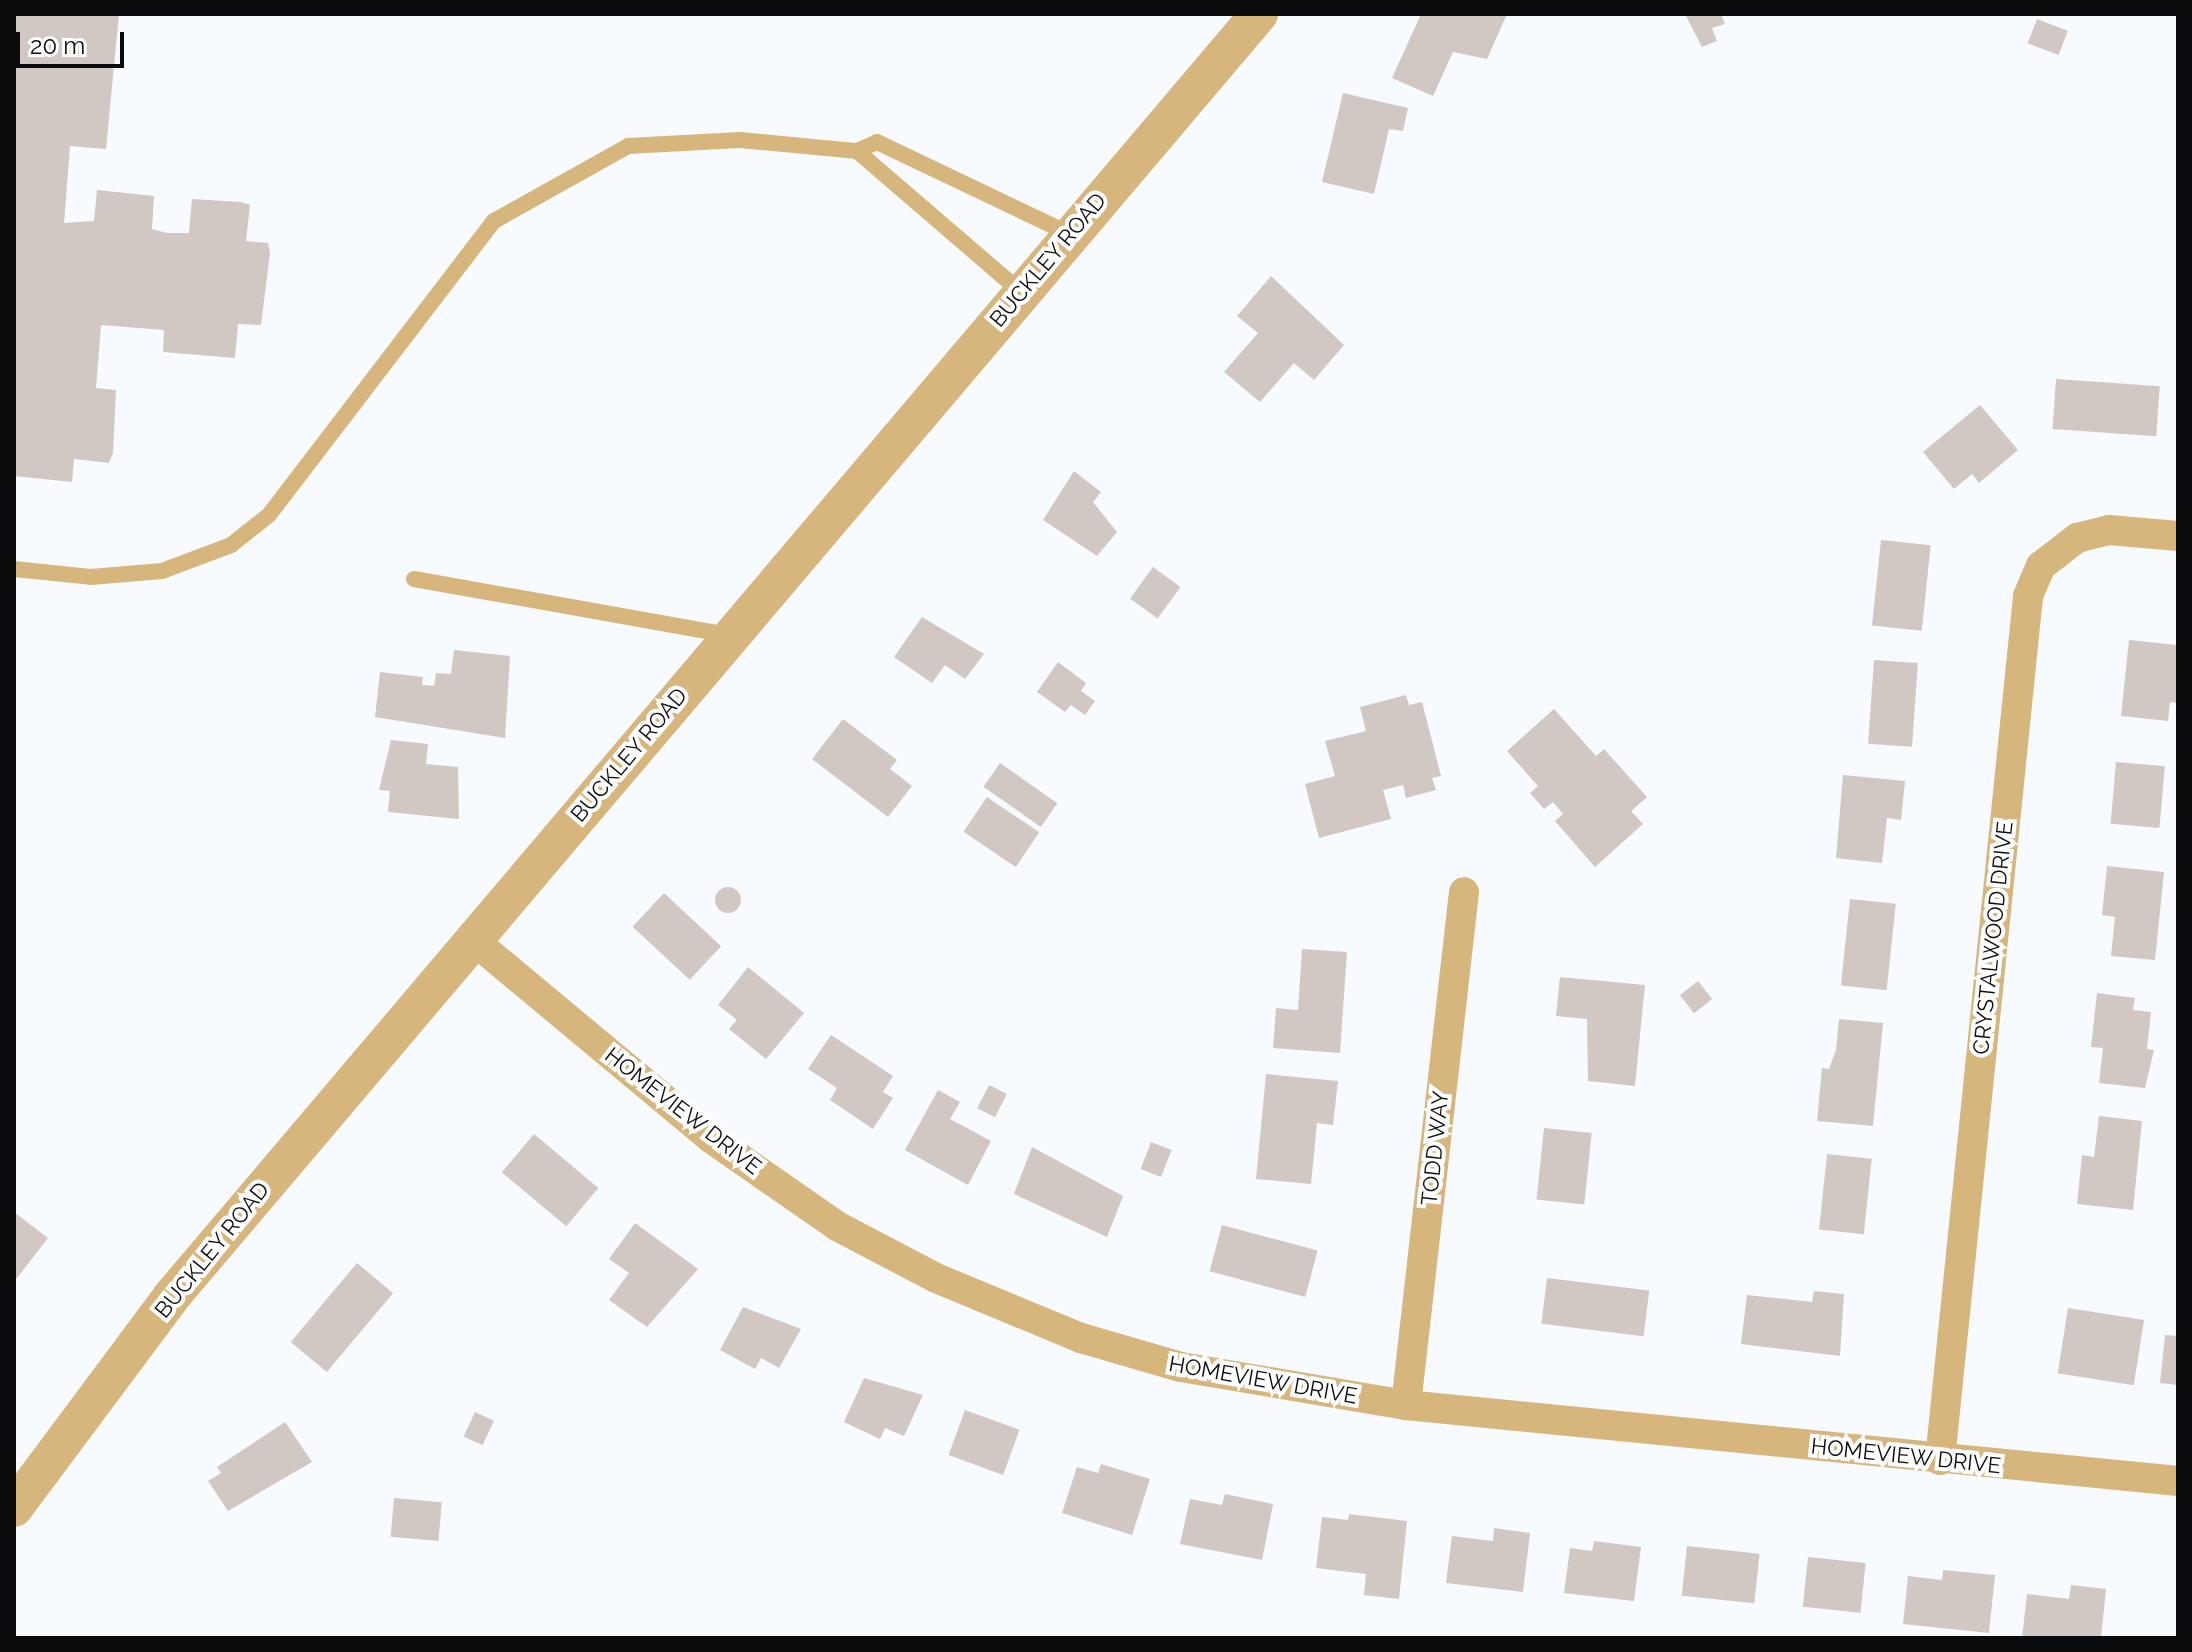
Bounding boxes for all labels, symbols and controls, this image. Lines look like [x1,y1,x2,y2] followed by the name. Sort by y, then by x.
[20,16,128,66] scale bar
[30,31,85,60] text: 20 m
[984,187,1112,333] street label: BUCKLEY ROAD
[565,682,693,828] street label: BUCKLEY ROAD
[1968,820,2018,1056] street label: CRYSTALWOOD DRIVE
[599,1042,767,1180] street label: HOMEVIEW DRIVE
[1416,1089,1454,1207] street label: TODD WAY
[149,1177,275,1323] street label: BUCKLEY ROAD
[1166,1350,1360,1410] street label: HOMEVIEW DRIVE
[1809,1433,2003,1479] street label: HOMEVIEW DRIVE

